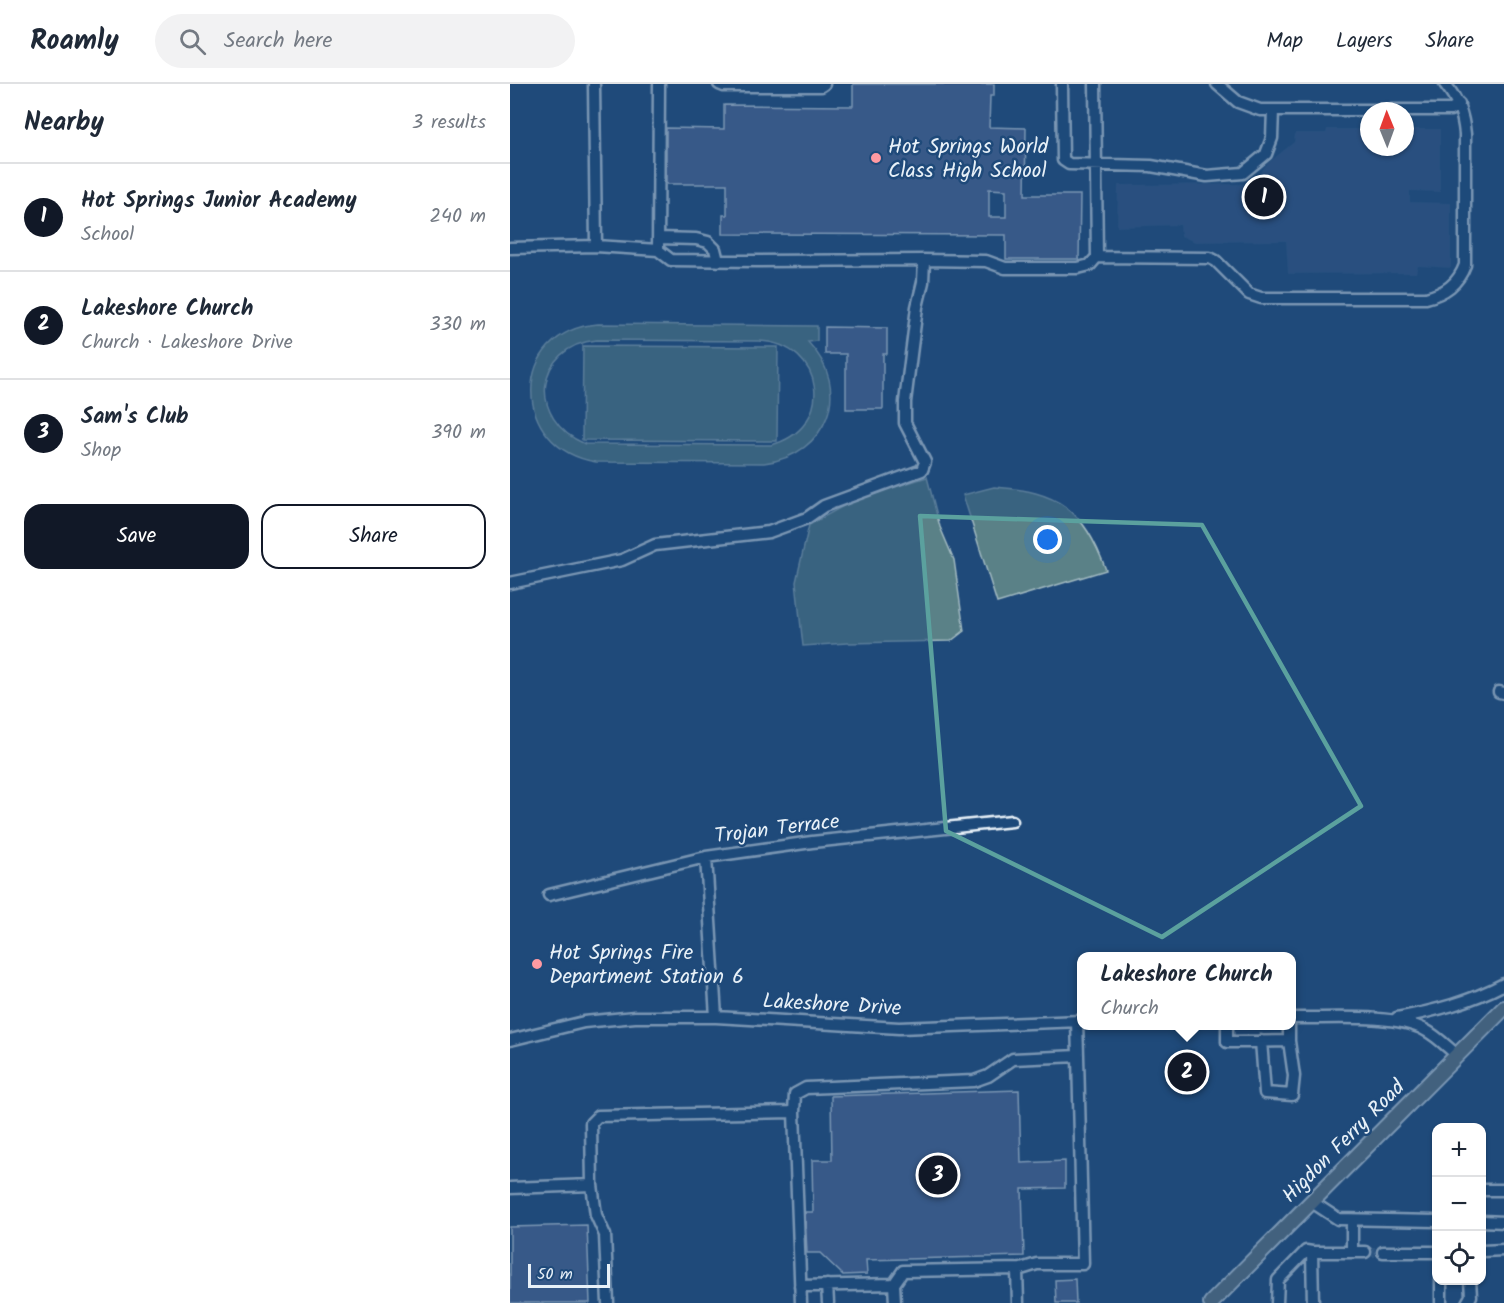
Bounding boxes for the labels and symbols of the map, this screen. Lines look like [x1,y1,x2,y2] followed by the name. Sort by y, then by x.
[1360,102,1414,156] north arrow
[888,131,1049,188] place label: Hot Springs World Class High School
[869,151,883,165] marker: Hot Springs World Class High School
[1244,174,1284,220] pin: 1
[1033,525,1062,554] your location
[713,805,842,854] street label: Trojan Terrace
[549,937,744,994] place label: Hot Springs Fire Department Station 6
[530,957,544,971] marker: Hot Springs Fire Department Station 6
[762,985,903,1026] street label: Lakeshore Drive
[1168,1050,1206,1094] pin: 2
[1275,1072,1414,1211] street label: Higdon Ferry Road
[918,1152,958,1198] pin: 3
[528,1261,610,1288] scale bar

